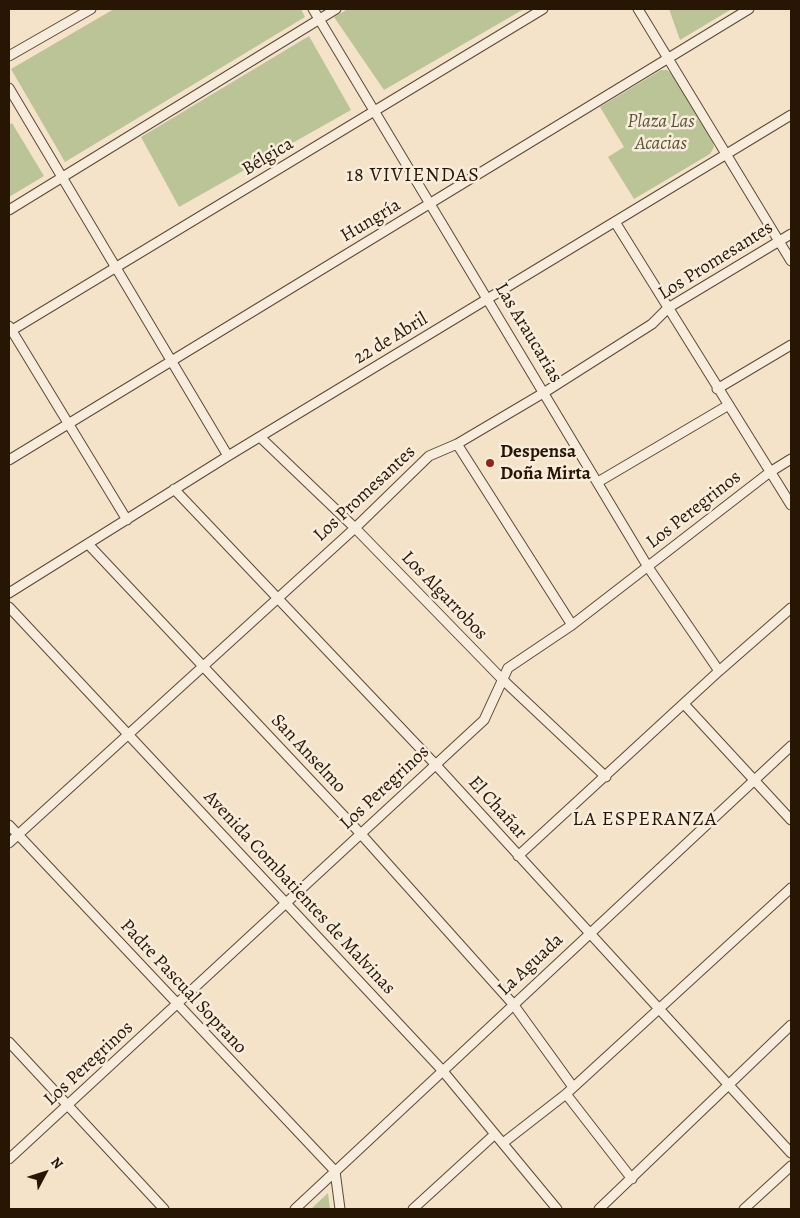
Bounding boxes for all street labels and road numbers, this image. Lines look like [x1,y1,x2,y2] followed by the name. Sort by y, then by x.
[238,133,298,181] street label: Bélgica
[337,194,405,248] street label: Hungría
[654,217,778,305] street label: Los Promesantes
[489,279,567,387] street label: Las Araucarias
[350,308,432,370] street label: 22 de Abril
[309,441,421,547] street label: Los Promesantes
[642,466,746,554] street label: Los Peregrinos
[396,547,492,645] street label: Los Algarrobos
[266,710,350,798] street label: San Anselmo
[336,741,434,835] street label: Los Peregrinos
[463,772,531,844] street label: El Chañar
[198,786,400,1000] street label: Avenida Combatientes de Malvinas
[115,915,251,1059] street label: Padre Pascual Soprano
[494,929,568,1001] street label: La Aguada
[40,1017,138,1111] street label: Los Peregrinos

